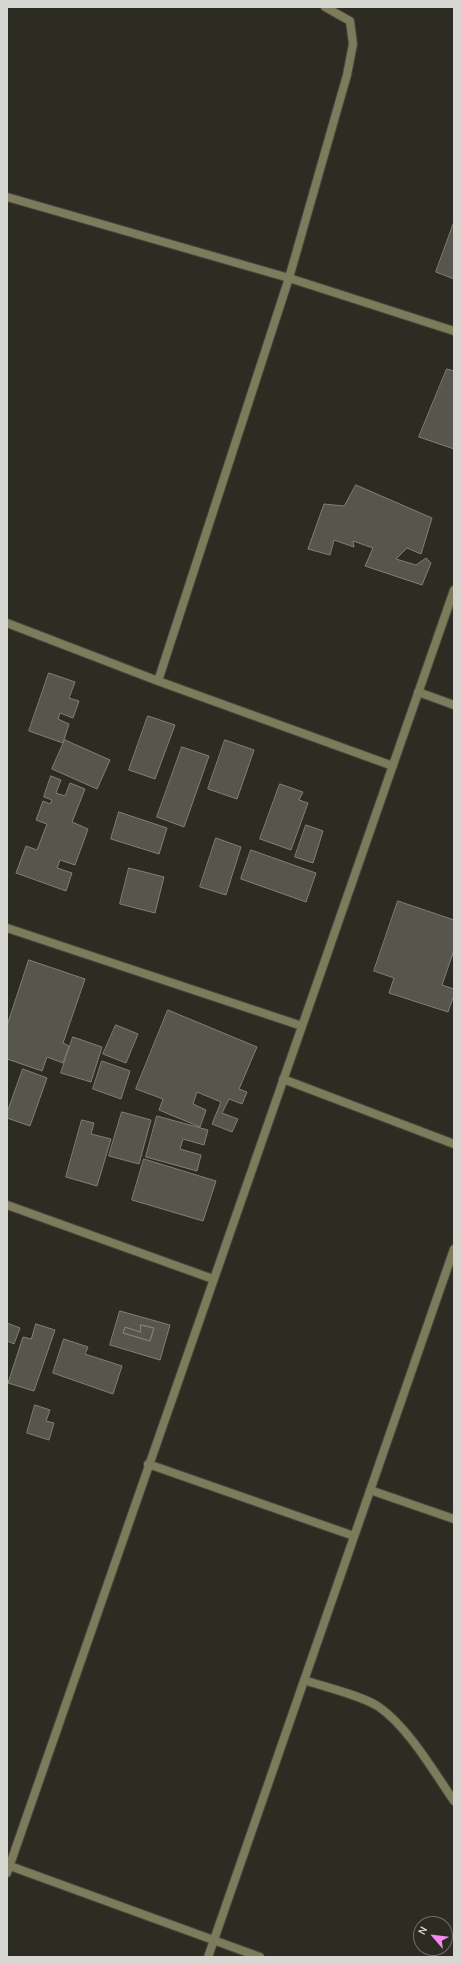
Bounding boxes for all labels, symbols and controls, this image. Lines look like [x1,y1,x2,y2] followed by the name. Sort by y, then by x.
[413,1916,453,1956] north arrow
[415,1924,430,1937] text: N

